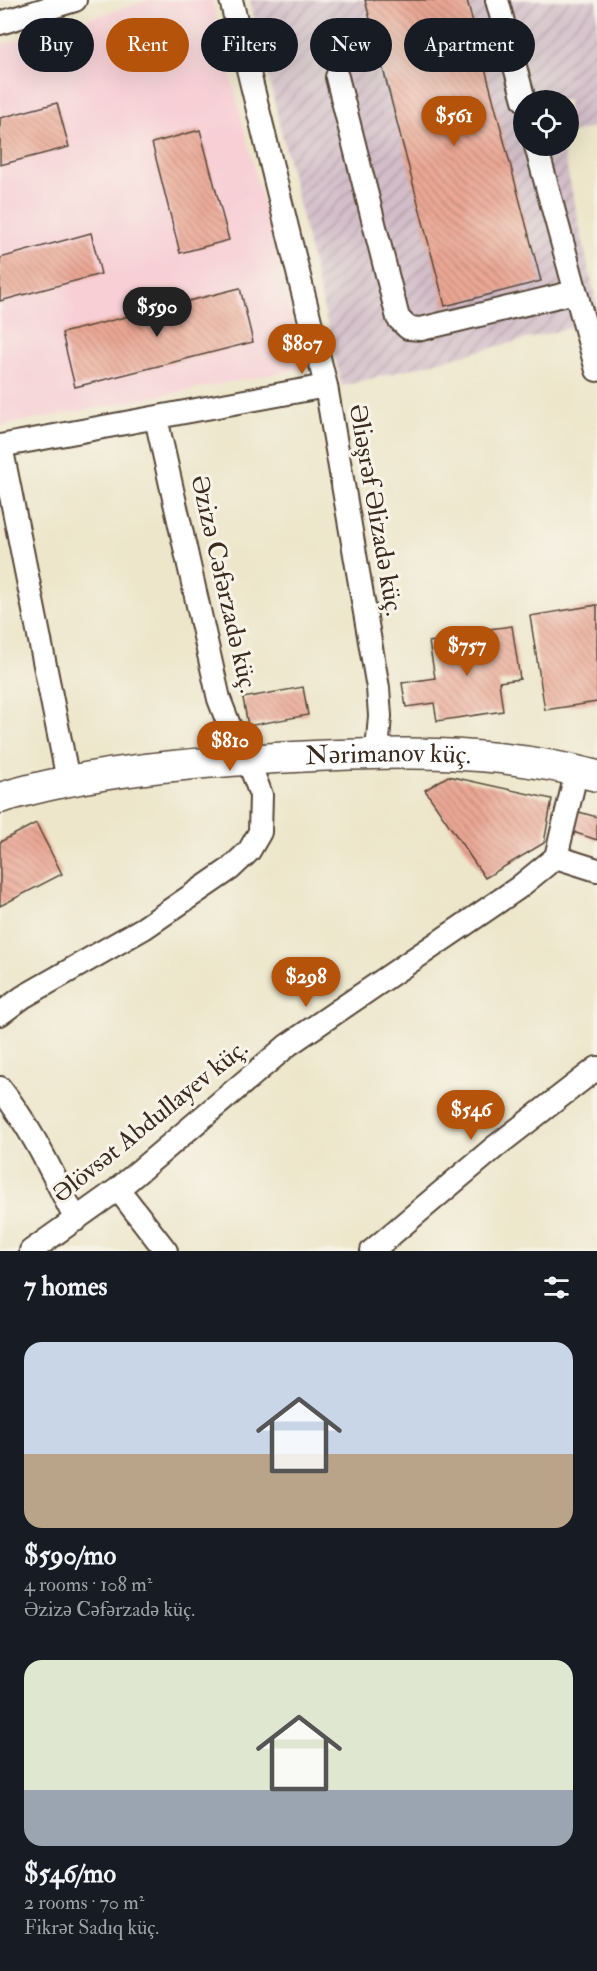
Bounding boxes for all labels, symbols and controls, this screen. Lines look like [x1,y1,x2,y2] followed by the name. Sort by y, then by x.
[18,18,94,72] chip: Buy
[106,18,189,72] chip: Rent
[201,18,298,72] chip: Filters
[310,18,392,72] chip: New
[404,18,535,72] chip: Apartment
[513,90,579,156] map controls
[513,90,579,156] button: locate
[418,96,490,147] pin: $561
[435,103,473,128] text: $561
[121,287,193,338] pin: $590
[137,294,177,319] text: $590
[266,324,338,375] pin: $807
[282,331,322,356] text: $807
[342,402,410,618] street label: Əliəşrəf Əlizadə küç.
[183,472,265,696] street label: Əzizə Cəfərzadə küç.
[431,626,503,677] pin: $757
[448,633,486,658] text: $757
[194,721,266,772] pin: $810
[211,728,249,753] text: $810
[305,737,472,772] street label: Nərimanov küç.
[270,957,342,1008] pin: $298
[285,964,327,989] text: $298
[46,1032,254,1210] street label: Əlövsət Abdullayev küç.
[435,1090,507,1141] pin: $546
[451,1097,491,1122] text: $546
[24,1271,107,1303] text: 7 homes
[540,1271,573,1304] icon: filters
[245,1381,353,1489] icon: home
[24,1540,116,1572] text: $590/mo
[24,1572,152,1597] text: 4 rooms · 108 m²
[24,1597,195,1622] text: Əzizə Cəfərzadə küç.
[245,1699,353,1807] icon: home
[24,1858,116,1890] text: $546/mo
[24,1890,144,1915] text: 2 rooms · 70 m²
[24,1915,159,1940] text: Fikrət Sadıq küç.

